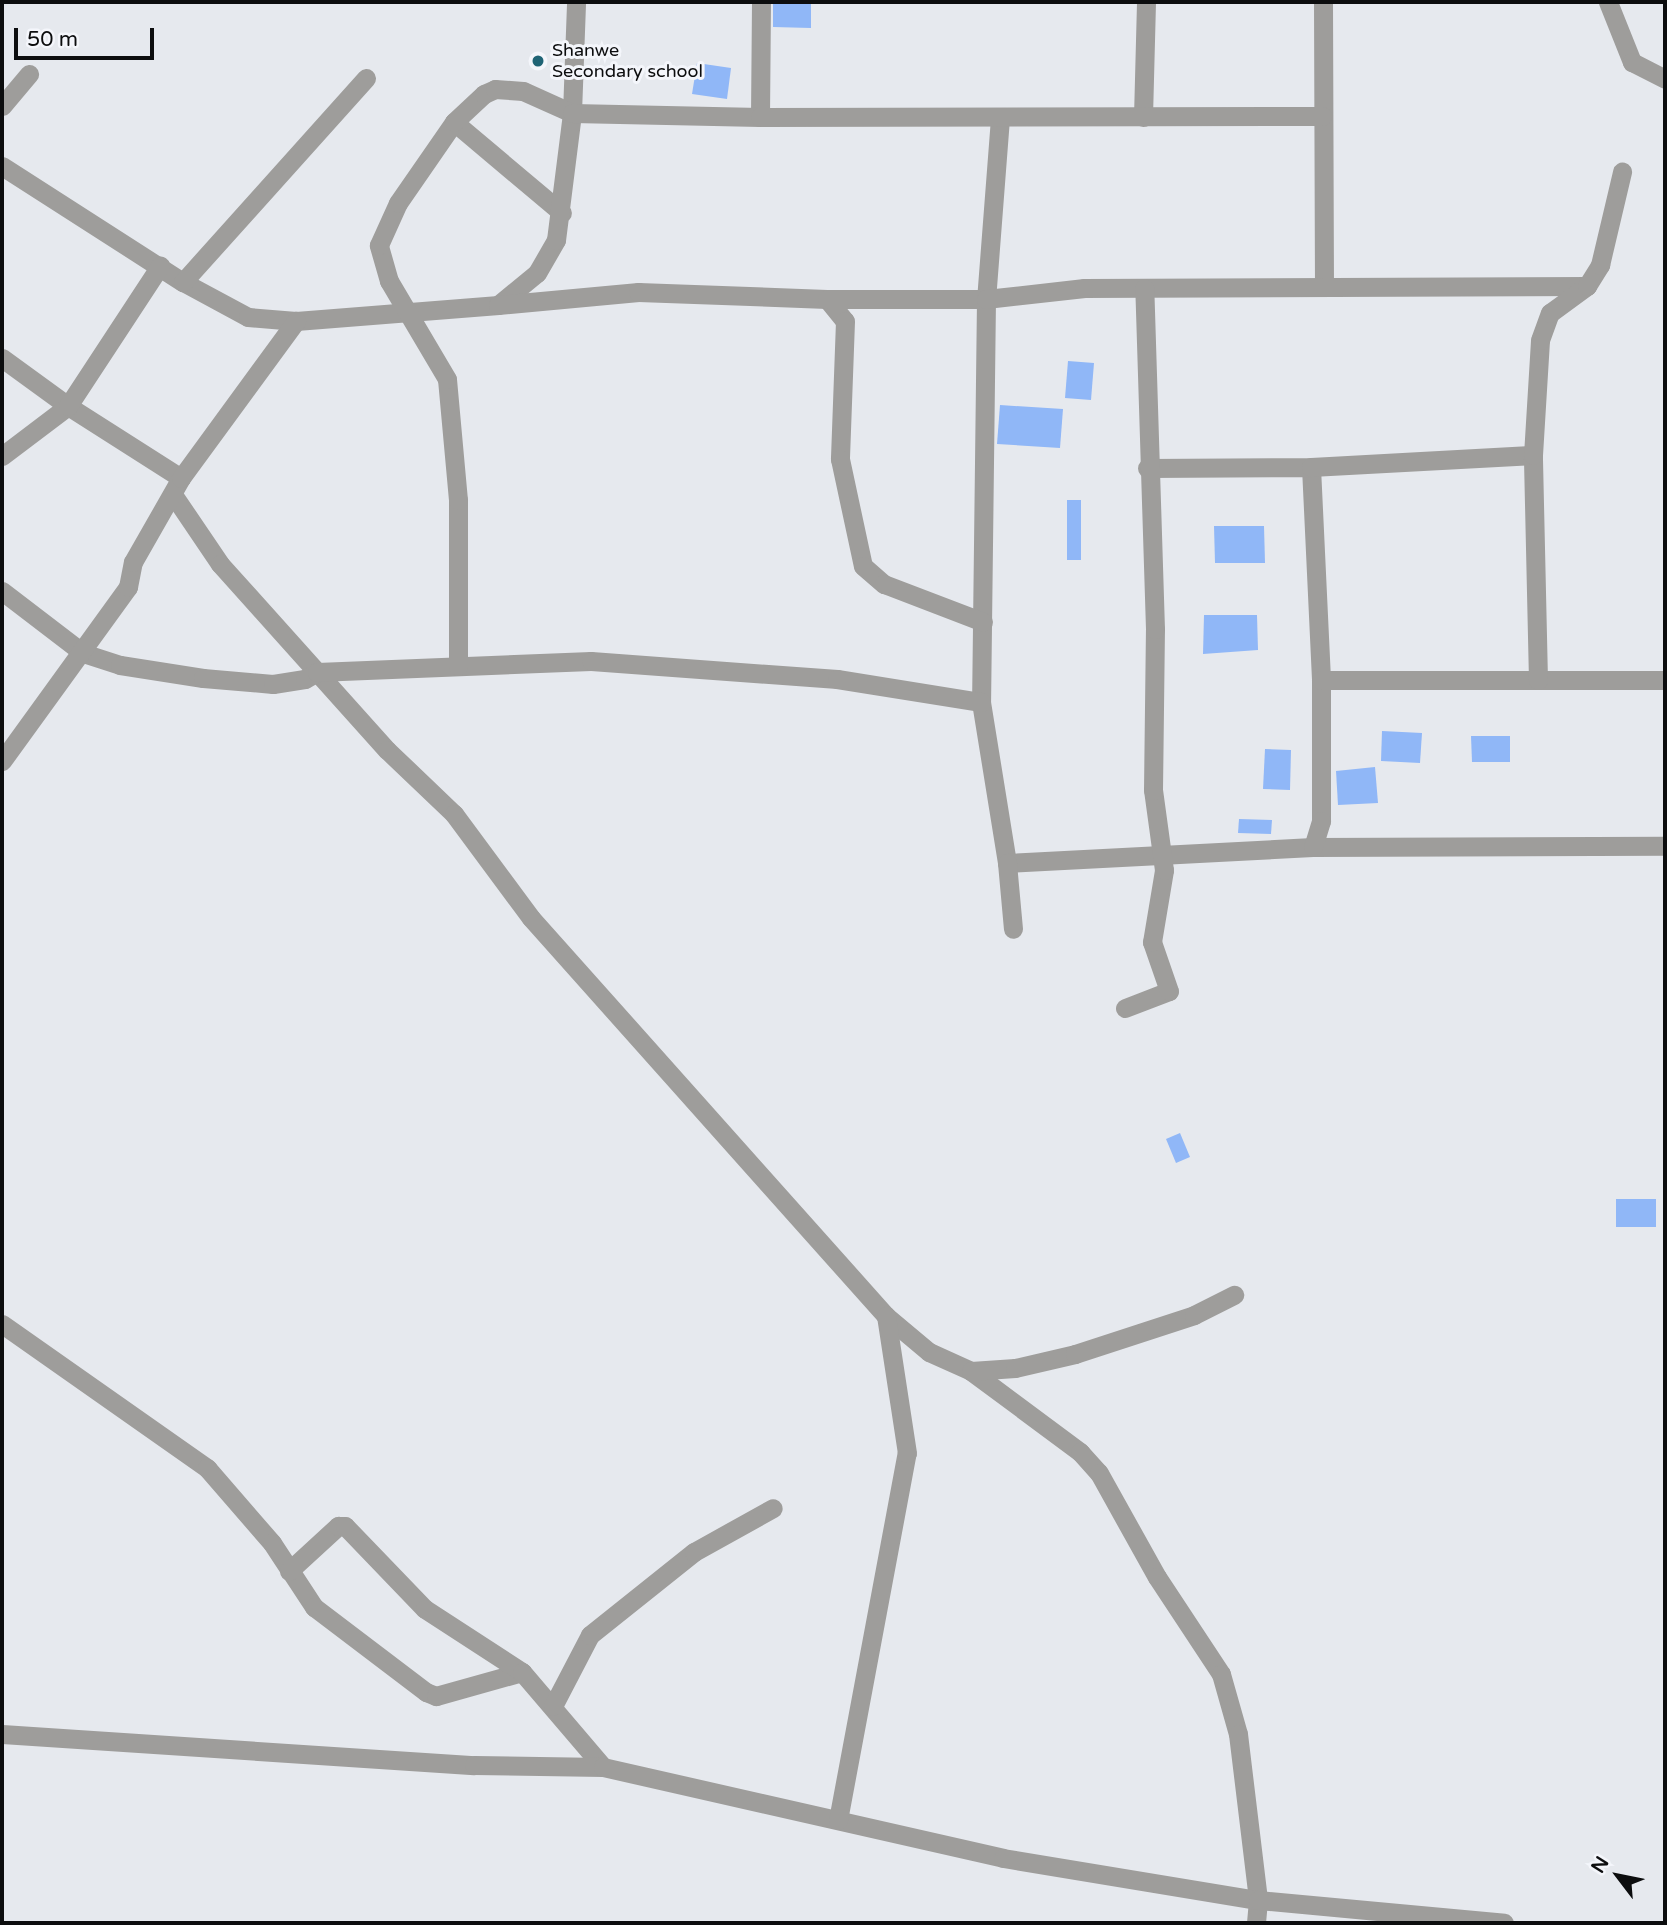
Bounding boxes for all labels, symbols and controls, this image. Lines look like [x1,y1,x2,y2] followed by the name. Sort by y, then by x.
[18,14,158,58] scale bar
[27,27,78,52] text: 50 m
[552,40,703,82] place label: Shanwe Secondary school
[530,53,546,69] marker: Shanwe Secondary school
[1583,1841,1653,1911] north arrow
[1587,1853,1614,1877] text: N

